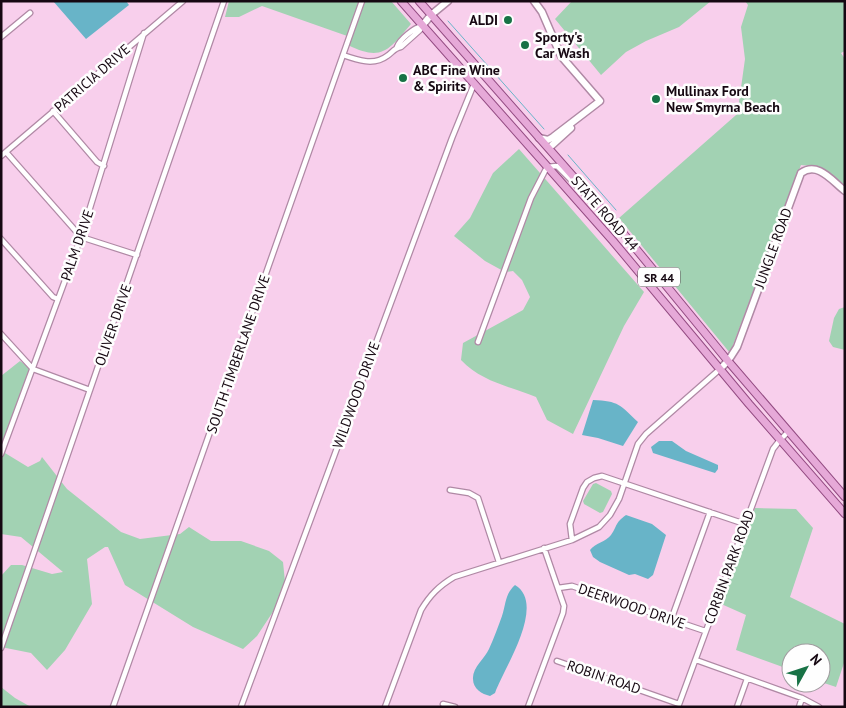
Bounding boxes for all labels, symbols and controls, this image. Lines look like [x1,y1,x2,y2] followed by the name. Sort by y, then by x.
[469,11,498,29] place label: ALDI
[502,14,514,26] marker: ALDI
[535,28,590,62] place label: Sporty's Car Wash
[519,39,531,51] marker: Sporty's Car Wash
[50,40,134,116] street label: PATRICIA DRIVE
[413,61,500,95] place label: ABC Fine Wine & Spirits
[397,72,409,84] marker: ABC Fine Wine & Spirits
[666,82,780,116] place label: Mullinax Ford New Smyrna Beach
[650,93,662,105] marker: Mullinax Ford New Smyrna Beach
[567,172,643,255] street label: STATE ROAD 44
[750,205,796,291] street label: JUNGLE ROAD
[56,207,98,283] street label: PALM DRIVE
[638,268,680,286] road number: SR 44
[202,272,274,436] street label: SOUTH TIMBERLANE DRIVE
[91,282,135,368] street label: OLIVER DRIVE
[328,339,384,451] street label: WILDWOOD DRIVE
[700,507,758,627] street label: CORBIN PARK ROAD
[576,579,688,633] street label: DEERWOOD DRIVE
[781,643,831,693] north arrow
[806,650,826,669] text: N
[565,656,643,698] street label: ROBIN ROAD

